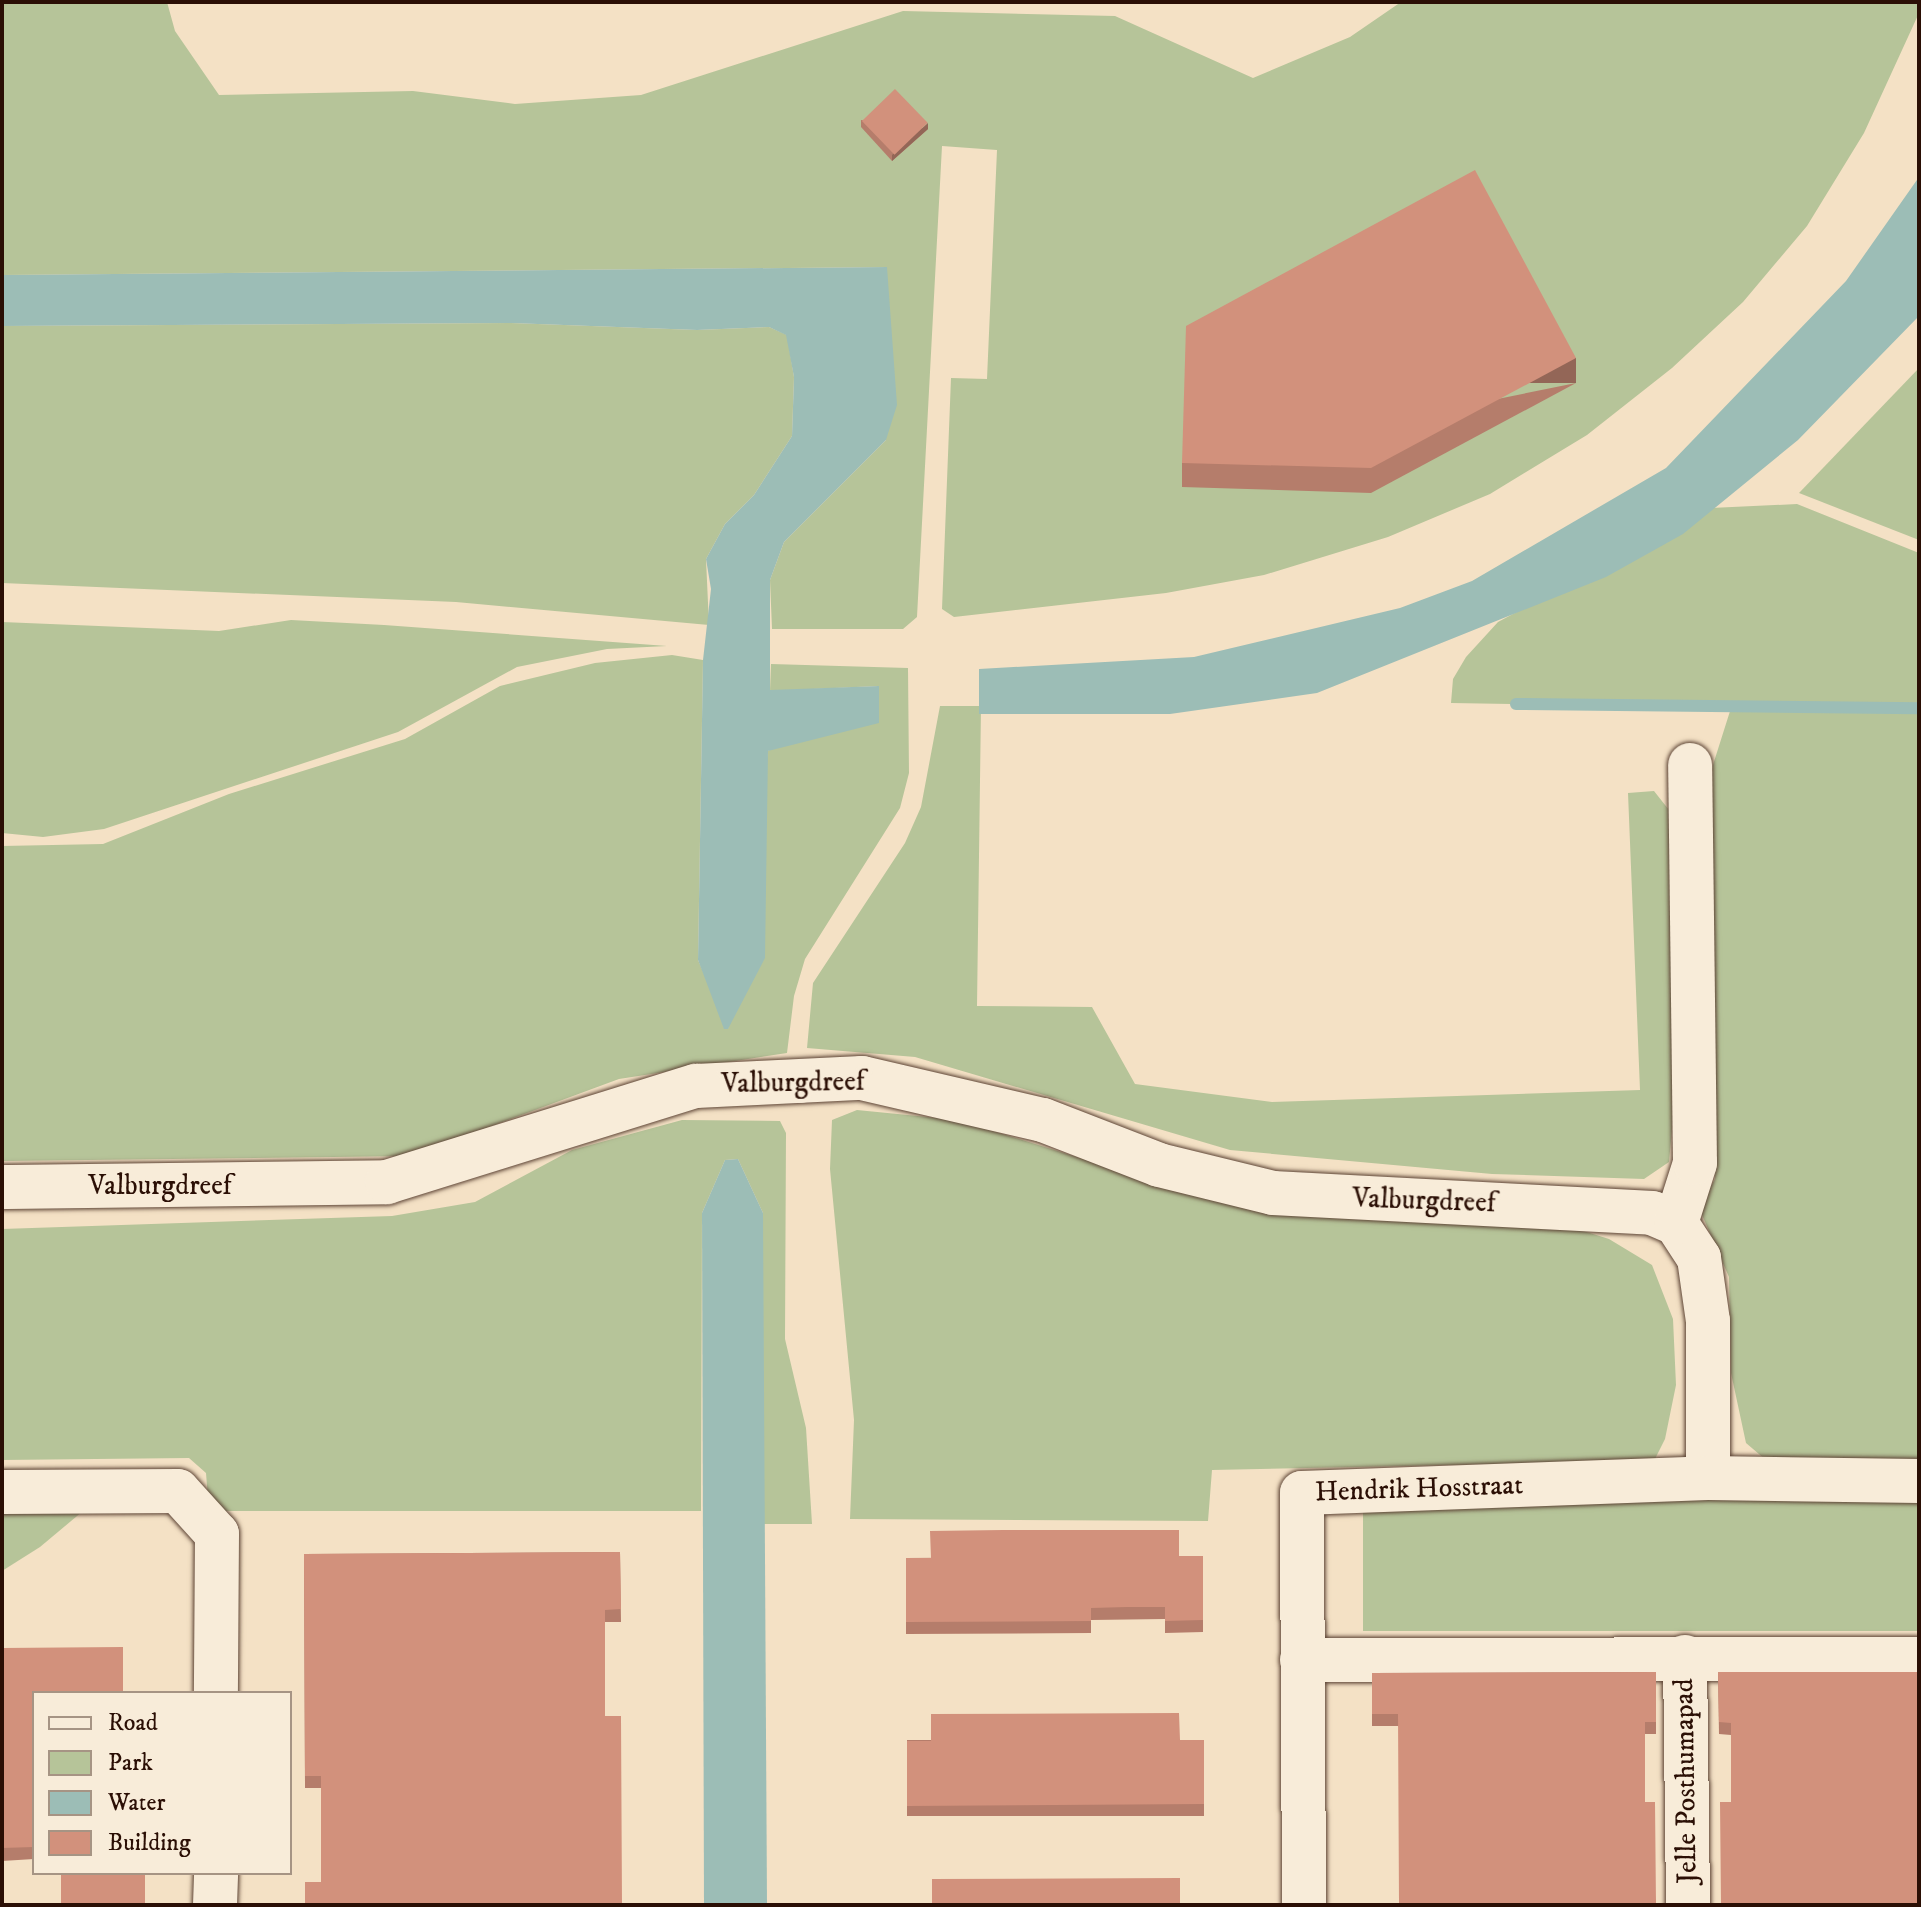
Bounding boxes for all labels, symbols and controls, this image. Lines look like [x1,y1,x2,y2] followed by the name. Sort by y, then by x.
[721,1065,865,1101] street label: Valburgdreef
[88,1169,232,1203] street label: Valburgdreef
[1352,1182,1496,1220] street label: Valburgdreef
[1314,1469,1524,1509] street label: Hendrik Hosstraat
[1667,1678,1705,1884] street label: Jelle Posthumapad
[32,1691,292,1875] legend
[108,1708,158,1738] text: Road
[108,1748,153,1778] text: Park
[108,1788,165,1818] text: Water
[108,1828,191,1858] text: Building

